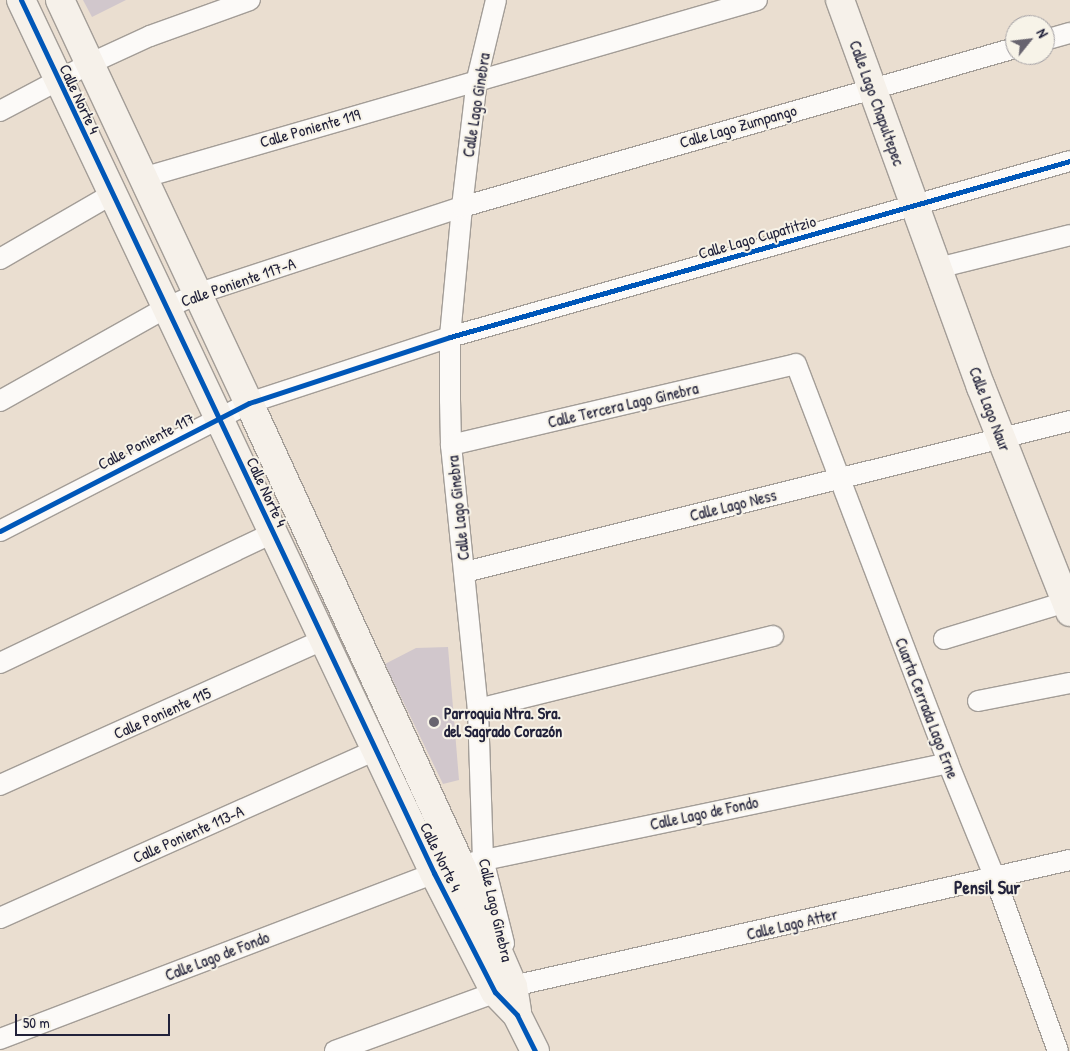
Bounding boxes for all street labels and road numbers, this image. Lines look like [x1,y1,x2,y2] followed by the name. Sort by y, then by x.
[845,38,909,168] street label: Calle Lago Chapultepec
[458,51,494,159] street label: Calle Lago Ginebra
[56,61,104,137] street label: Calle Norte 4
[677,100,799,152] street label: Calle Lago Zumpango
[258,104,362,152] street label: Calle Poniente 119
[696,211,818,263] street label: Calle Lago Cupatitzio
[178,253,298,311] street label: Calle Poniente 117-A
[965,364,1015,454] street label: Calle Lago Naur
[546,378,700,432] street label: Calle Tercera Lago Ginebra
[95,408,197,474] street label: Calle Poniente 117
[243,454,291,530] street label: Calle Norte 4
[443,455,473,561] street label: Calle Lago Ginebra
[688,485,778,525] street label: Calle Lago Ness
[891,635,963,781] street label: Cuarta Cerrada Lago Erne
[110,683,214,743] street label: Calle Poniente 115
[648,792,760,834] street label: Calle Lago de Fondo
[130,801,246,867] street label: Calle Poniente 113-A
[416,819,466,895] street label: Calle Norte 4
[475,857,517,963] street label: Calle Lago Ginebra
[745,904,839,944] street label: Calle Lago Atter
[162,927,272,985] street label: Calle Lago de Fondo

